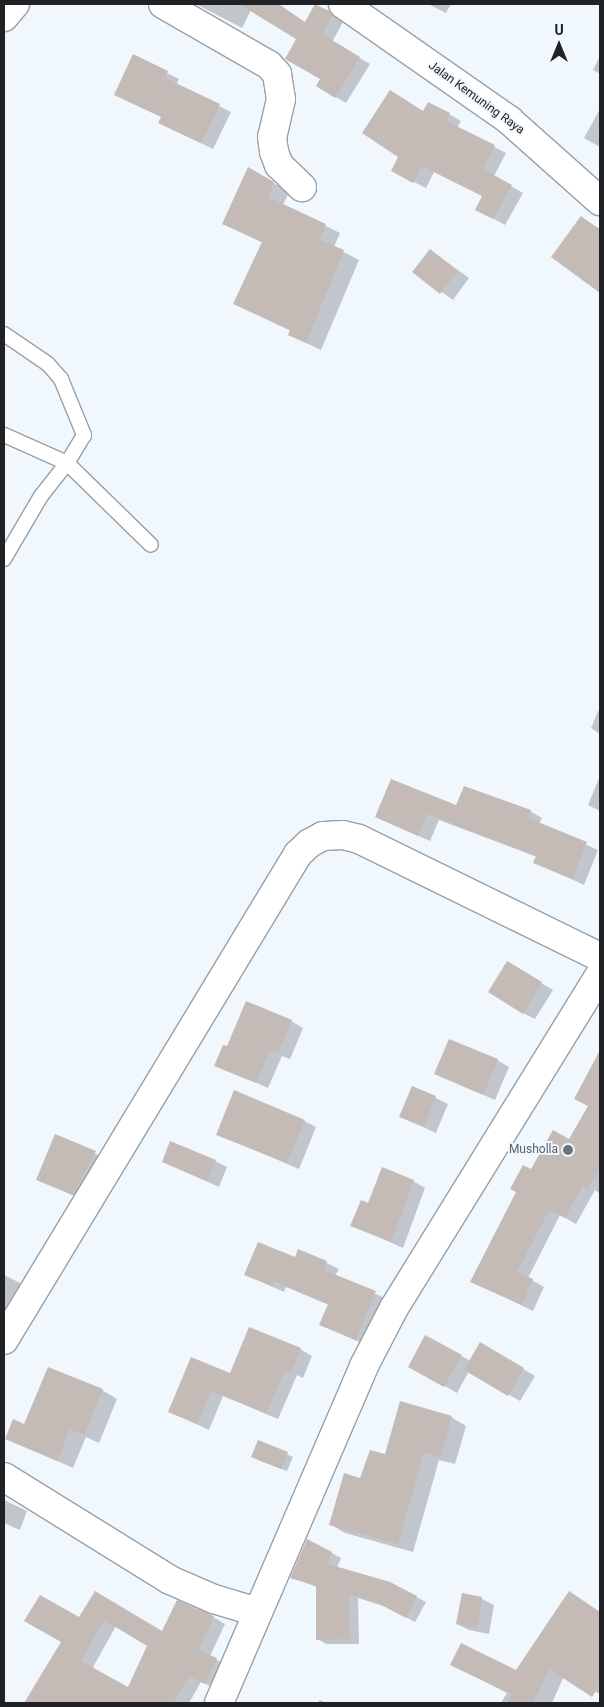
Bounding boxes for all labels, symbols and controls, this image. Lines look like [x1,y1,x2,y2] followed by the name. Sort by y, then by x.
[534,20,584,70] north arrow
[554,22,564,38] text: U
[425,58,527,138] street label: Jalan Kemuning Raya
[509,1143,558,1157] place label: Musholla
[562,1144,574,1156] marker: Musholla

